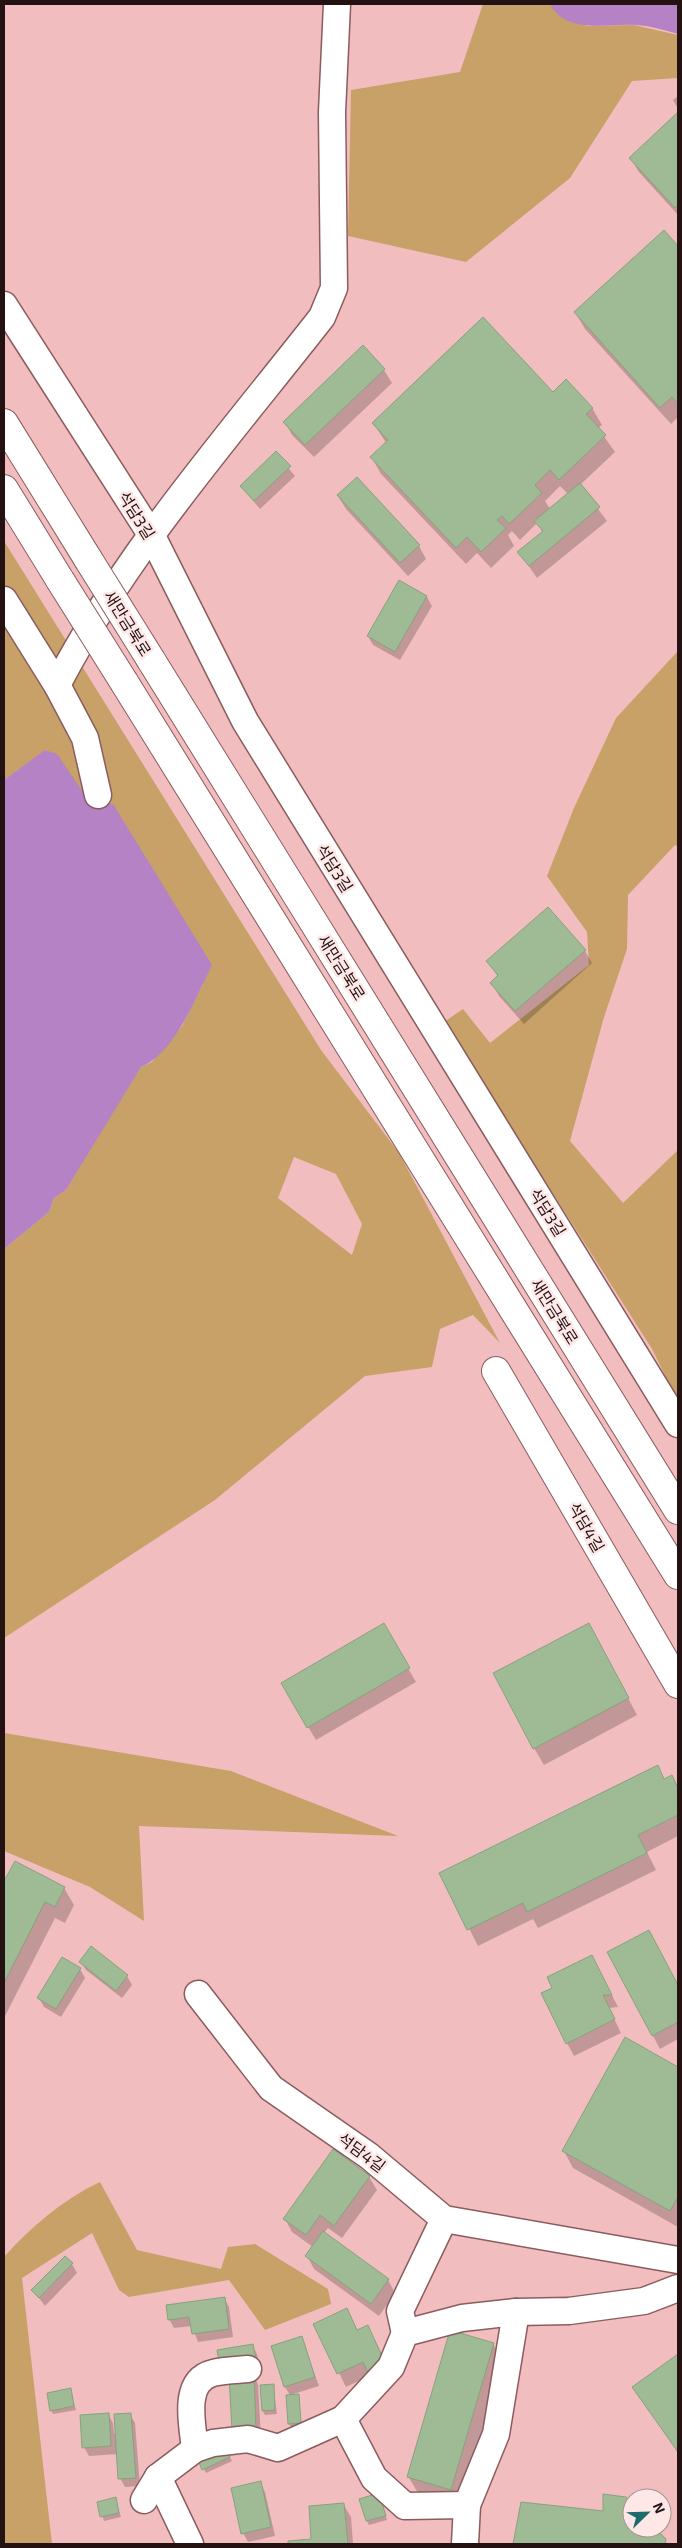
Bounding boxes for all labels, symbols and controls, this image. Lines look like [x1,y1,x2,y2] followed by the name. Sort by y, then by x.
[115,487,159,543] street label: 석담3길
[100,587,156,659] street label: 새만금북로
[313,840,357,896] street label: 석담3길
[314,931,370,1003] street label: 새만금북로
[526,1184,570,1240] street label: 석담3길
[527,1275,583,1347] street label: 새만금북로
[565,1499,609,1555] street label: 석담4길
[335,2128,389,2176] street label: 석담4길
[622,2488,672,2538] north arrow
[650,2500,669,2516] text: N

